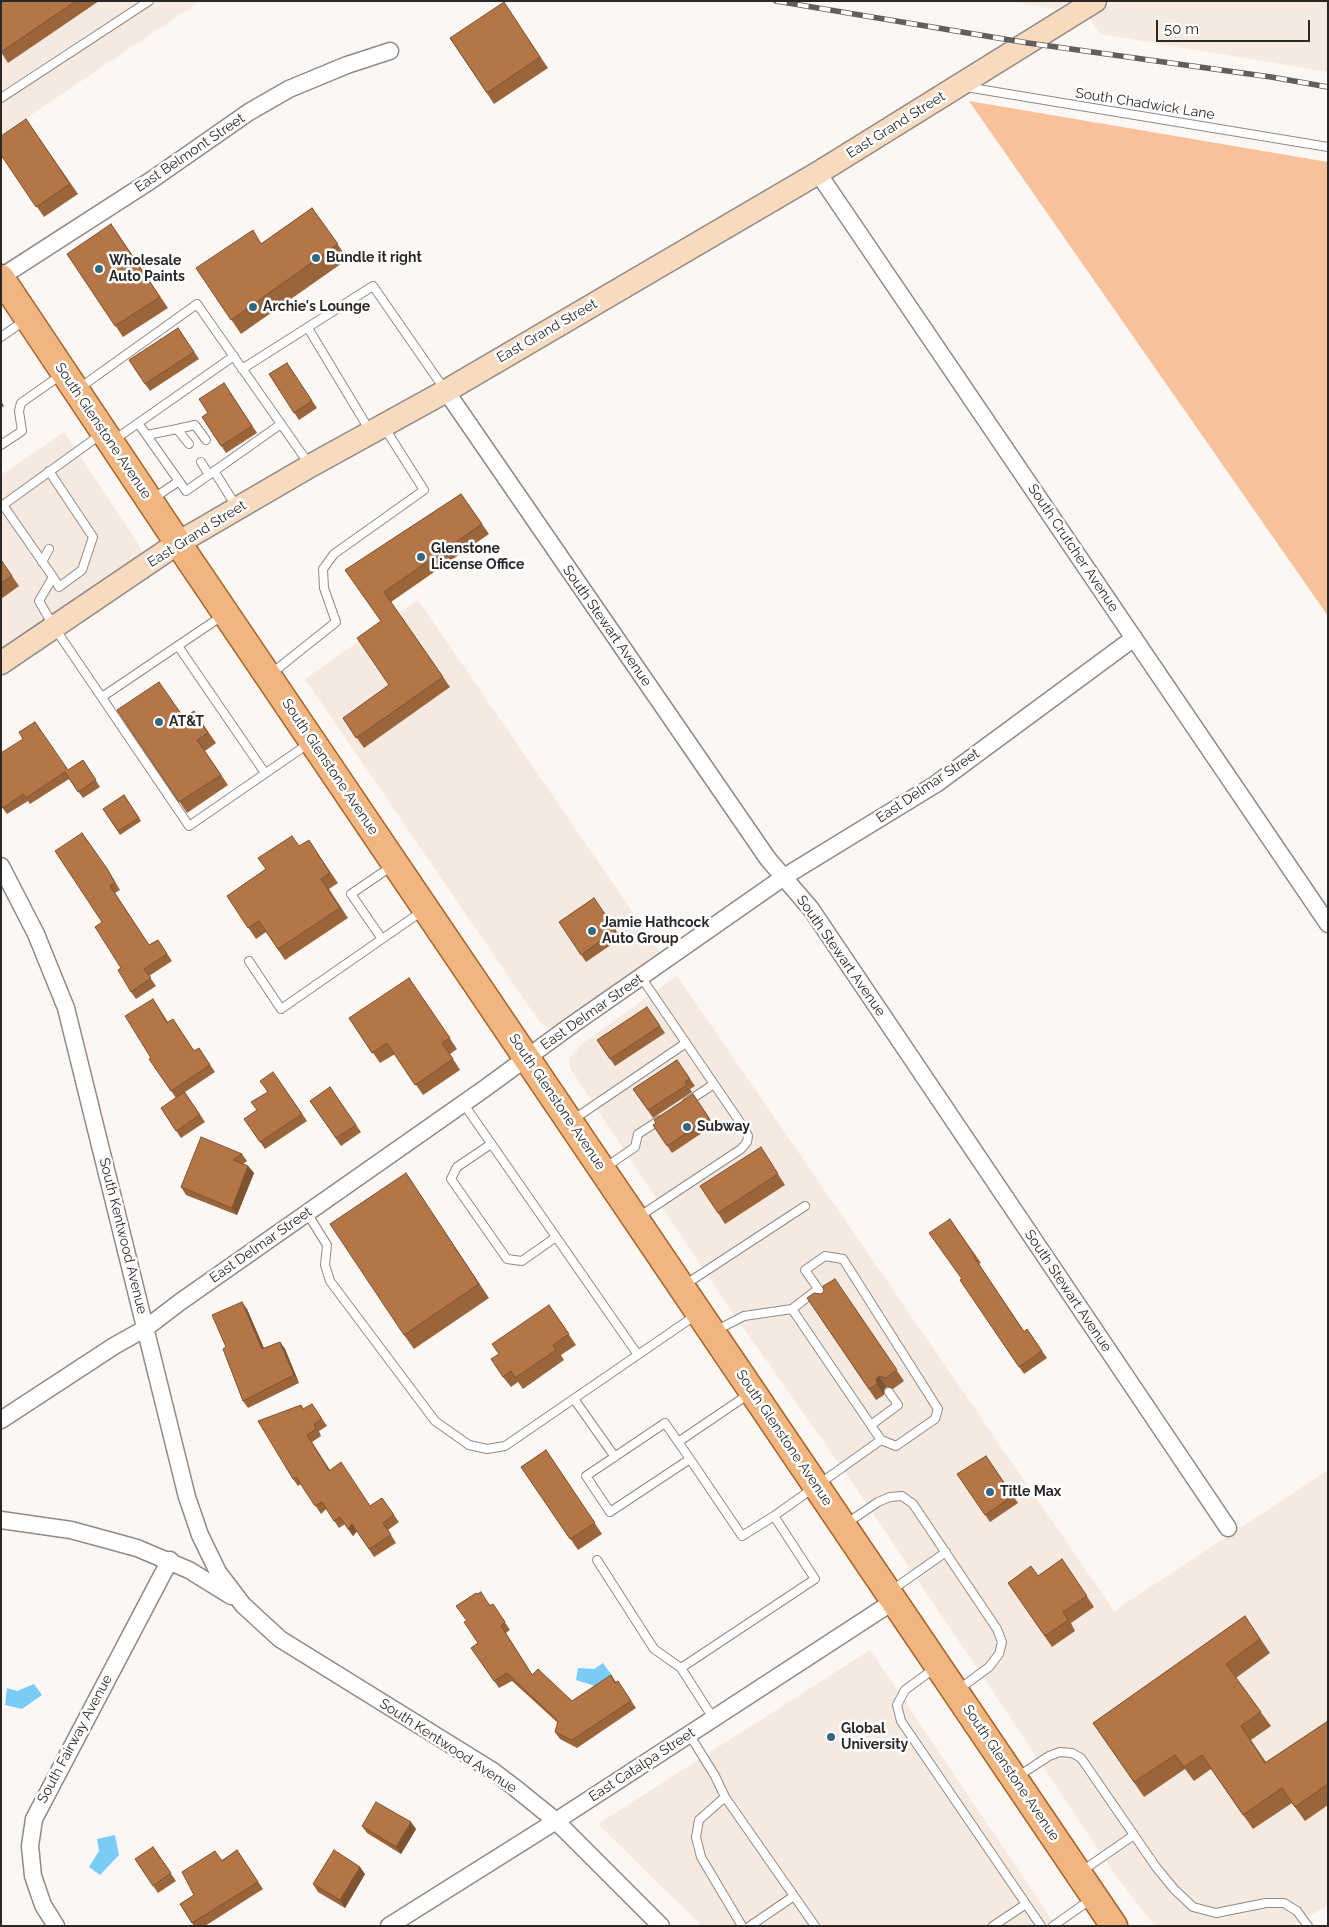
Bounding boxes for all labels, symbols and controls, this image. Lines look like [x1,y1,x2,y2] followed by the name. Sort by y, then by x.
[1159,10,1313,42] scale bar
[1164,20,1199,38] text: 50 m
[1074,85,1216,123] street label: South Chadwick Lane
[844,88,948,162] street label: East Grand Street
[132,110,248,196] street label: East Belmont Street
[326,250,422,266] place label: Bundle it right
[310,252,322,264] marker: Bundle it right
[109,253,185,286] place label: Wholesale Auto Paints
[93,263,105,275] marker: Wholesale Auto Paints
[494,295,600,367] street label: East Grand Street
[263,299,370,315] place label: Archie's Lounge
[247,301,259,313] marker: Archie's Lounge
[51,360,155,502] street label: South Glenstone Avenue
[1024,481,1122,615] street label: South Crutcher Avenue
[145,497,249,571] street label: East Grand Street
[431,541,525,574] place label: Glenstone License Office
[415,551,427,563] marker: Glenstone License Office
[559,562,655,690] street label: South Stewart Avenue
[278,696,382,838] street label: South Glenstone Avenue
[169,714,204,730] place label: AT&T
[153,716,165,728] marker: AT&T
[873,745,983,827] street label: East Delmar Street
[793,892,889,1020] street label: South Stewart Avenue
[602,915,709,948] place label: Jamie Hathcock Auto Group
[586,925,598,937] marker: Jamie Hathcock Auto Group
[538,970,646,1054] street label: East Delmar Street
[505,1031,609,1173] street label: South Glenstone Avenue
[697,1119,750,1135] place label: Subway
[681,1121,693,1133] marker: Subway
[95,1156,151,1316] street label: South Kentwood Avenue
[207,1203,315,1287] street label: East Delmar Street
[1021,1227,1115,1355] street label: South Stewart Avenue
[732,1367,836,1509] street label: South Glenstone Avenue
[1000,1484,1061,1500] place label: Title Max
[984,1486,996,1498] marker: Title Max
[34,1672,116,1806] street label: South Fairway Avenue
[376,1695,520,1797] street label: South Kentwood Avenue
[959,1702,1063,1844] street label: South Glenstone Avenue
[841,1721,908,1754] place label: Global University
[586,1724,698,1806] street label: East Catalpa Street
[825,1731,837,1743] marker: Global University

